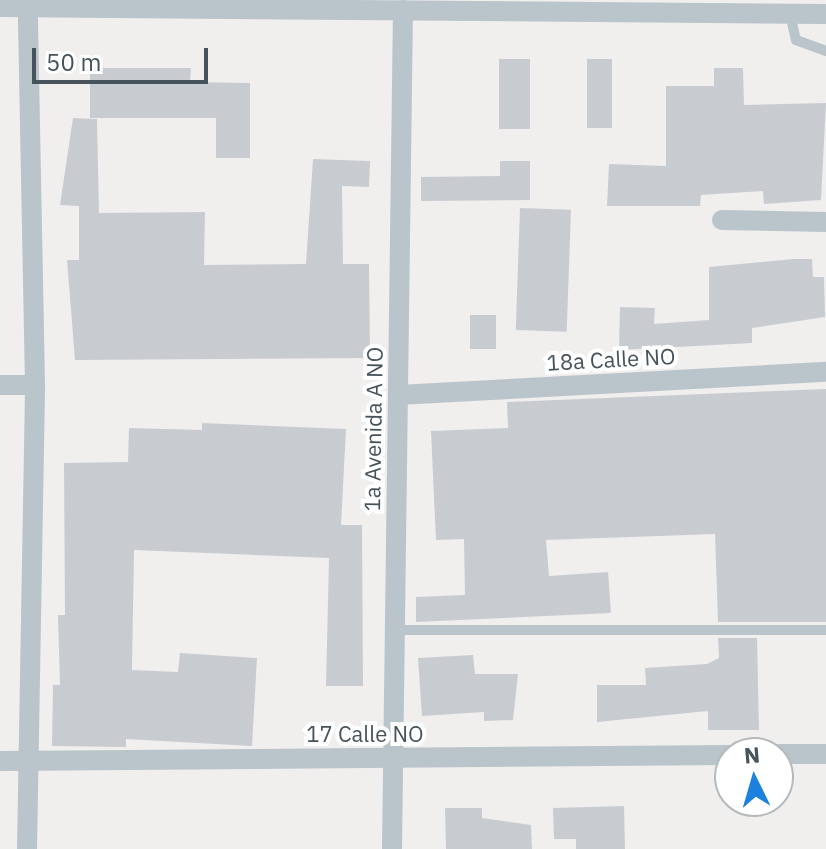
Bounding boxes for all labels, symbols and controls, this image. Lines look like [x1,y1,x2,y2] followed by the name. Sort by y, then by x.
[36,32,212,82] scale bar
[46,46,101,78] text: 50 m
[546,342,676,376] street label: 18a Calle NO
[358,346,388,512] street label: 1a Avenida A NO
[306,721,424,747] street label: 17 Calle NO
[714,737,794,817] north arrow
[743,739,761,770] text: N

